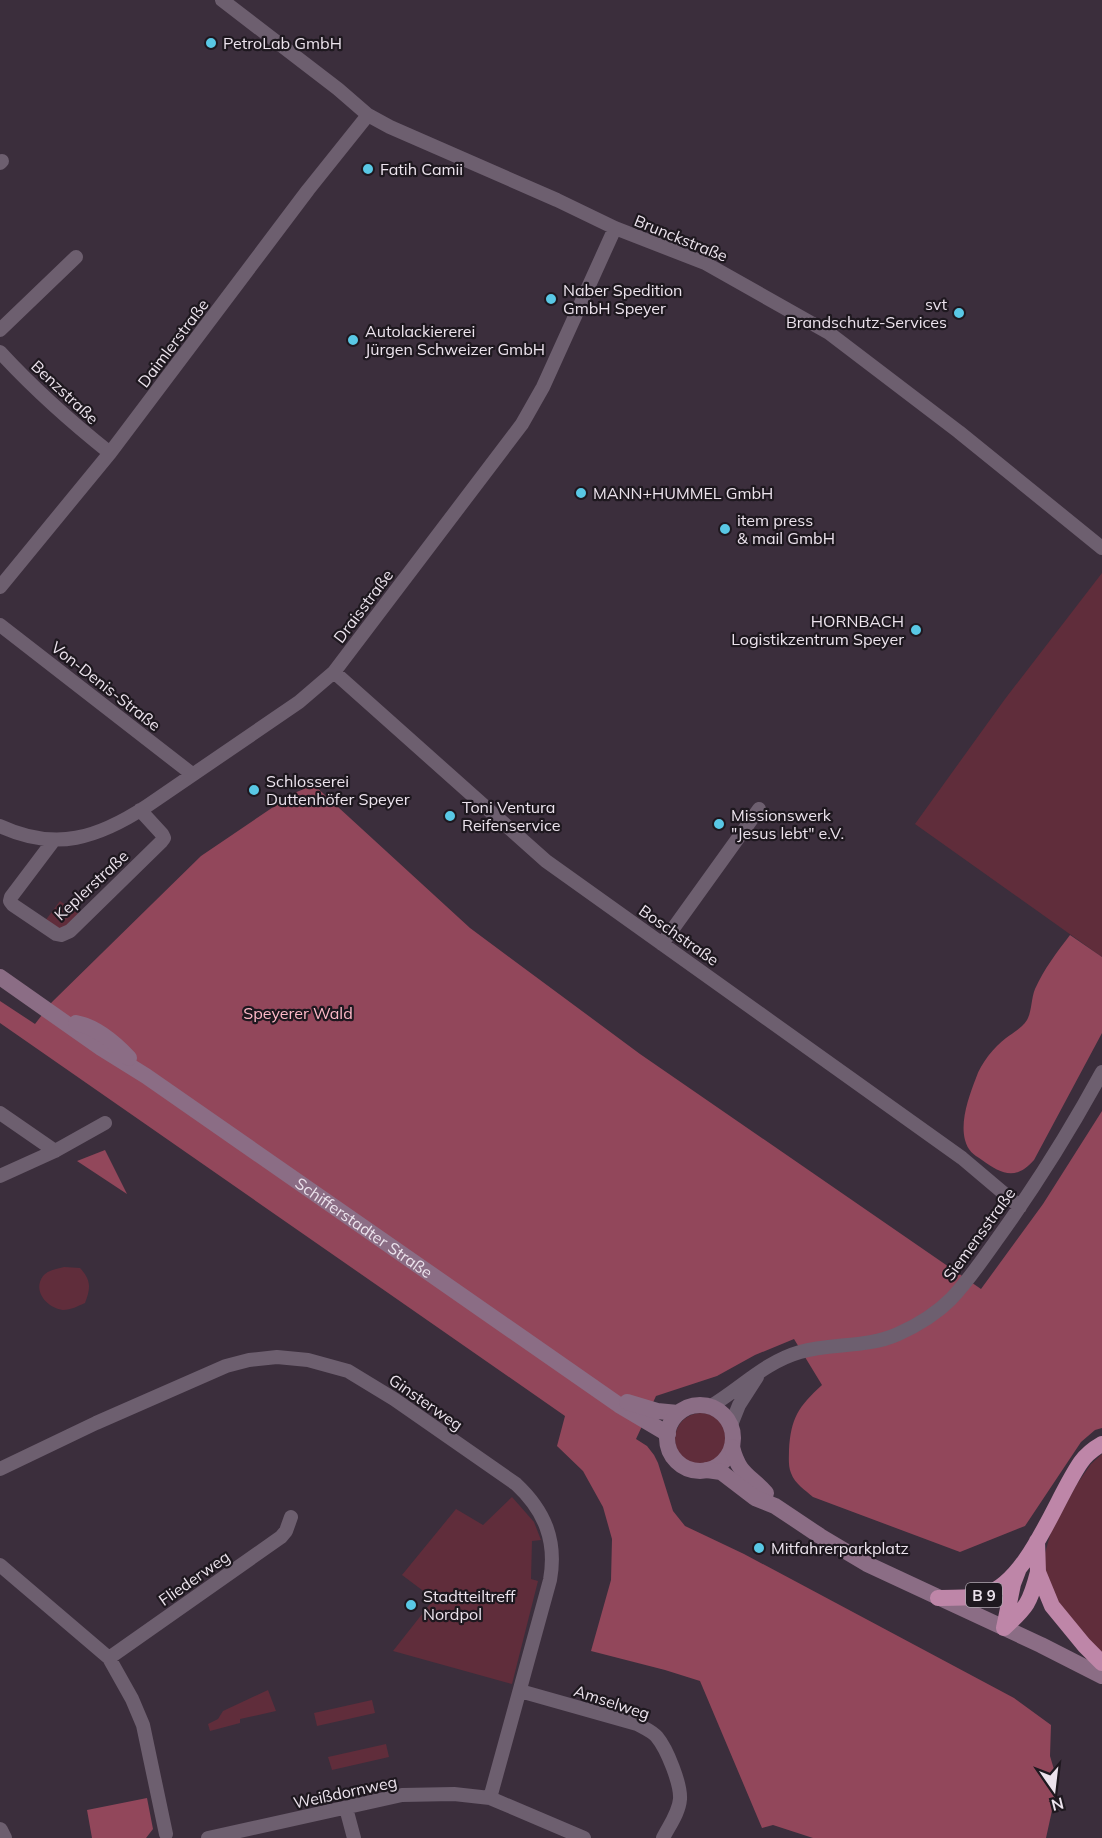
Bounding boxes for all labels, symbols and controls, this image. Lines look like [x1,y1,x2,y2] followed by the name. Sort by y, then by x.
[223,33,342,53] place label: PetroLab GmbH
[204,36,218,50] marker: PetroLab GmbH
[380,159,463,179] place label: Fatih Camii
[361,162,375,176] marker: Fatih Camii
[631,210,731,266] street label: Brunckstraße
[563,280,682,318] place label: Naber Spedition GmbH Speyer
[544,292,558,306] marker: Naber Spedition GmbH Speyer
[786,294,947,332] place label: svt Brandschutz-Services
[133,295,213,391] street label: Daimlerstraße
[952,306,966,320] marker: svt Brandschutz-Services
[365,321,545,359] place label: Autolackiererei Jürgen Schweizer GmbH
[346,333,360,347] marker: Autolackiererei Jürgen Schweizer GmbH
[27,356,103,428] street label: Benzstraße
[593,483,773,503] place label: MANN+HUMMEL GmbH
[574,486,588,500] marker: MANN+HUMMEL GmbH
[737,510,835,548] place label: item press & mail GmbH
[718,522,732,536] marker: item press & mail GmbH
[329,565,397,647] street label: Draisstraße
[731,611,904,649] place label: HORNBACH Logistikzentrum Speyer
[909,623,923,637] marker: HORNBACH Logistikzentrum Speyer
[47,637,165,735] street label: Von-Denis-Straße
[266,771,410,809] place label: Schlosserei Duttenhöfer Speyer
[247,783,261,797] marker: Schlosserei Duttenhöfer Speyer
[462,797,560,835] place label: Toni Ventura Reifenservice
[731,805,844,843] place label: Missionswerk "Jesus lebt" e.V.
[443,809,457,823] marker: Toni Ventura Reifenservice
[712,817,726,831] marker: Missionswerk "Jesus lebt" e.V.
[50,846,132,924] street label: Keplerstraße
[635,900,723,970] street label: Boschstraße
[243,1003,353,1023] park label: Speyerer Wald
[292,1173,436,1282] street label: Schifferstadter Straße
[939,1184,1019,1284] street label: Siemensstraße
[385,1369,467,1435] street label: Ginsterweg
[771,1538,909,1558] place label: Mitfahrerparkplatz
[752,1541,766,1555] marker: Mitfahrerparkplatz
[155,1546,233,1610] street label: Fliederweg
[966,1583,1002,1607] road number: B 9
[423,1586,516,1624] place label: Stadtteiltreff Nordpol
[404,1598,418,1612] marker: Stadtteiltreff Nordpol
[572,1680,652,1724] street label: Amselweg
[1024,1760,1084,1820] north arrow
[291,1771,399,1813] street label: Weißdornweg
[1049,1793,1066,1816] text: N

